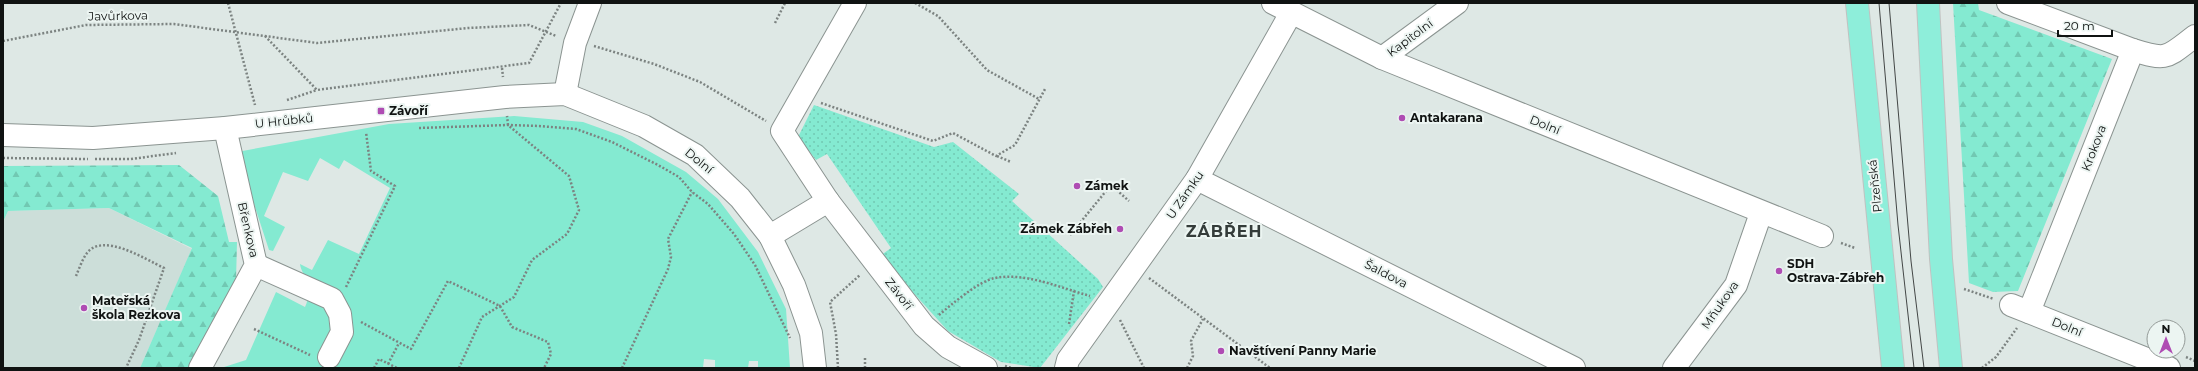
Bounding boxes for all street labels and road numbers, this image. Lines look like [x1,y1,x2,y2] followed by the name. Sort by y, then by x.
[87,7,148,24] street label: Javůrkova
[1384,15,1436,60] street label: Kapitolní
[254,110,314,131] street label: U Hrůbků
[1528,112,1564,138] street label: Dolní
[2078,123,2109,173] street label: Krokova
[682,145,717,177] street label: Dolní
[1864,159,1885,213] street label: Plzeňská
[1163,168,1207,222] street label: U Zámku
[235,201,262,259] street label: Břenkova
[1362,256,1410,291] street label: Šaldova
[882,275,917,313] street label: Závoří
[1698,278,1742,332] street label: Mňukova
[2050,314,2086,340] street label: Dolní

